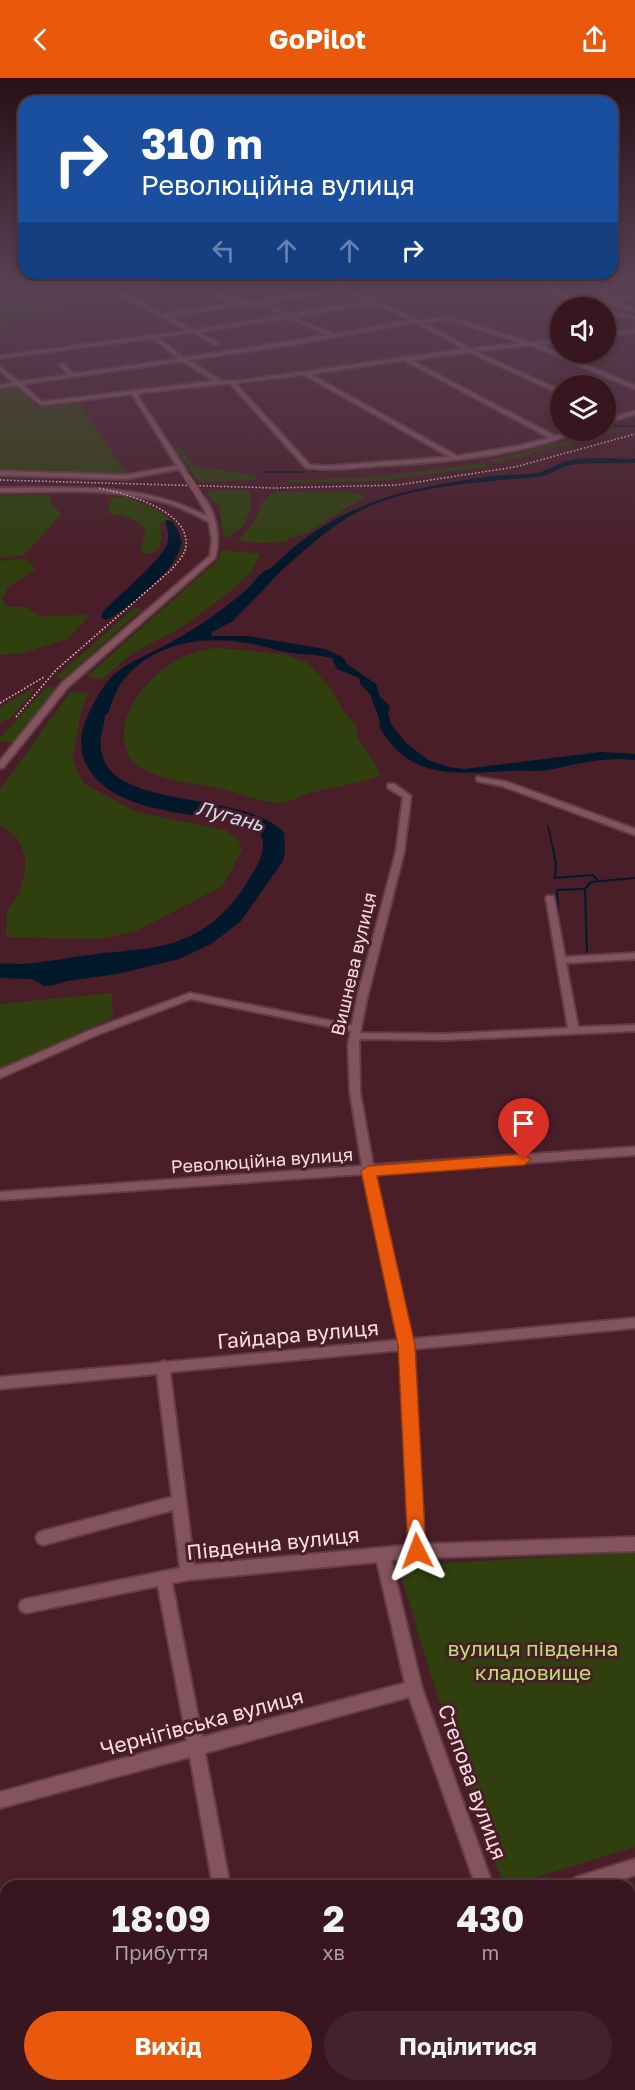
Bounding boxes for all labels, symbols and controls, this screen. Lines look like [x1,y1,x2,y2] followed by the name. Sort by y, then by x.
[24,23,57,56] icon: back
[269,23,366,55] text: GoPilot
[578,23,611,56] icon: share
[141,118,263,168] text: 310 m
[42,120,120,198] icon: right
[141,169,415,201] text: Революційна вулиця
[207,234,240,267] icon: left
[270,234,303,267] icon: ahead
[333,234,366,267] icon: ahead
[396,234,429,267] icon: right
[550,297,616,441] map controls
[550,297,616,363] button: sound
[550,375,616,441] button: layers
[194,795,268,837] water label: Лугань
[326,890,380,1038] street label: Вишнева вулиця
[498,1098,549,1160] pin
[507,1107,540,1140] icon: arrive
[170,1143,354,1177] street label: Революційна вулиця
[216,1314,380,1354] street label: Гайдара вулиця
[385,1519,449,1583] position arrow
[185,1521,361,1565] street label: Південна вулиця
[448,1635,618,1685] park label: вулиця південна кладовище
[97,1682,306,1762] street label: Чернігівська вулиця
[433,1700,513,1863] street label: Степова вулиця
[112,1897,211,1940] text: 18:09
[323,1897,345,1940] text: 2
[457,1897,524,1940] text: 430
[114,1940,208,1964] text: Прибуття
[323,1940,345,1964] text: хв
[482,1940,499,1964] text: m
[24,2011,312,2080] button: Вихід
[324,2011,612,2080] button: Поділитися

